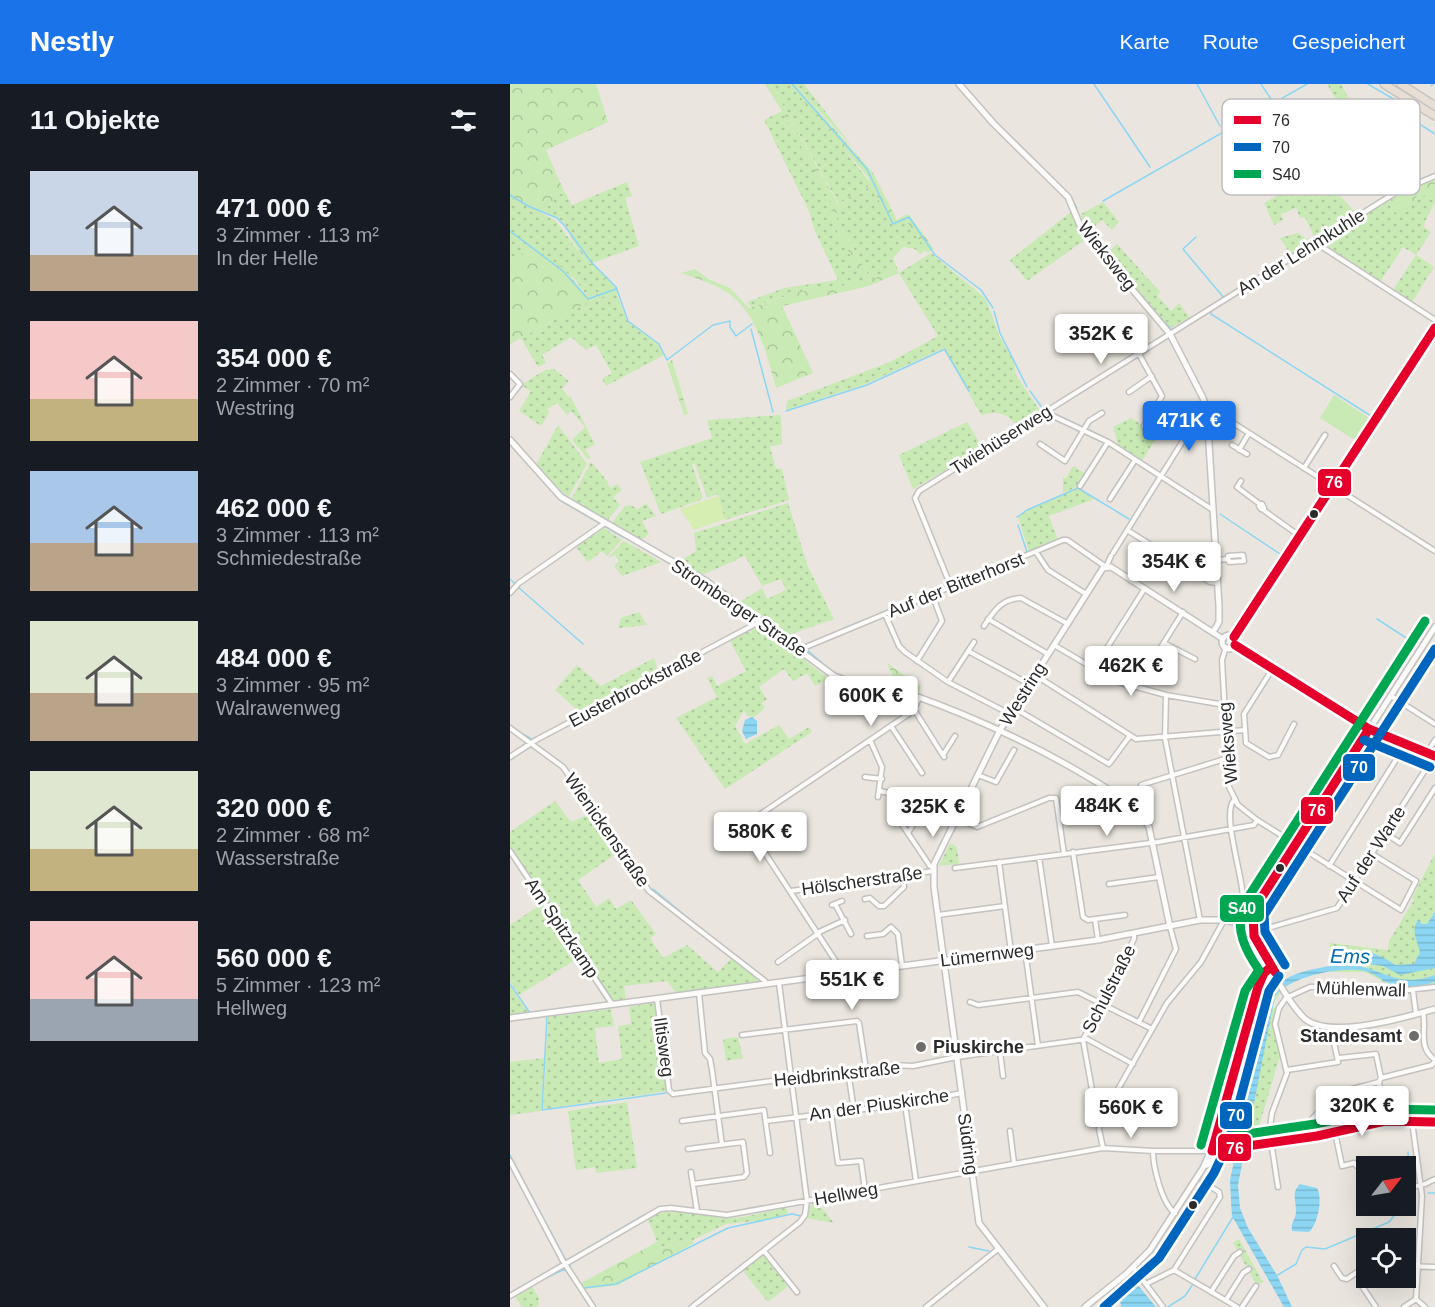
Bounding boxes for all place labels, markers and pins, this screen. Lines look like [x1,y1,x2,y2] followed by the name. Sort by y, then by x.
[1052,314,1150,365] pin: 352K €
[1140,401,1238,452] pin: 471K €
[1308,508,1320,520] unlabelled marker
[1125,542,1223,593] pin: 354K €
[1082,646,1180,697] pin: 462K €
[822,676,920,727] pin: 600K €
[1058,786,1156,837] pin: 484K €
[884,787,982,838] pin: 325K €
[711,812,809,863] pin: 580K €
[1274,862,1286,874] unlabelled marker
[803,960,901,1011] pin: 551K €
[1300,1026,1402,1046] place label: Standesamt
[1407,1029,1421,1043] marker: Standesamt
[933,1037,1024,1057] place label: Piuskirche
[914,1040,928,1054] marker: Piuskirche
[1313,1086,1411,1137] pin: 320K €
[1082,1088,1180,1139] pin: 560K €
[1187,1199,1199,1211] unlabelled marker

